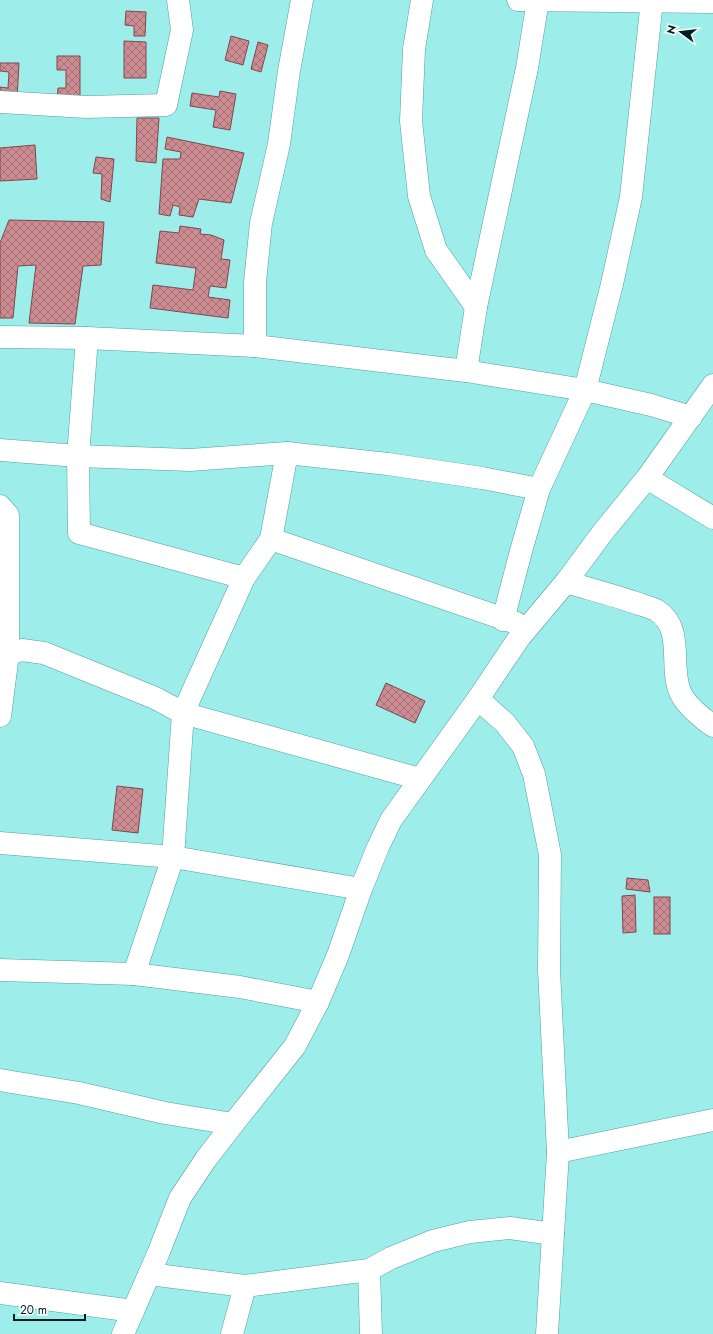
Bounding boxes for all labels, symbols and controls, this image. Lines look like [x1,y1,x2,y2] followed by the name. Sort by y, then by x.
[661,12,701,52] north arrow
[662,23,680,36] text: N
[14,1296,85,1322] scale bar
[20,1301,47,1319] text: 20 m

